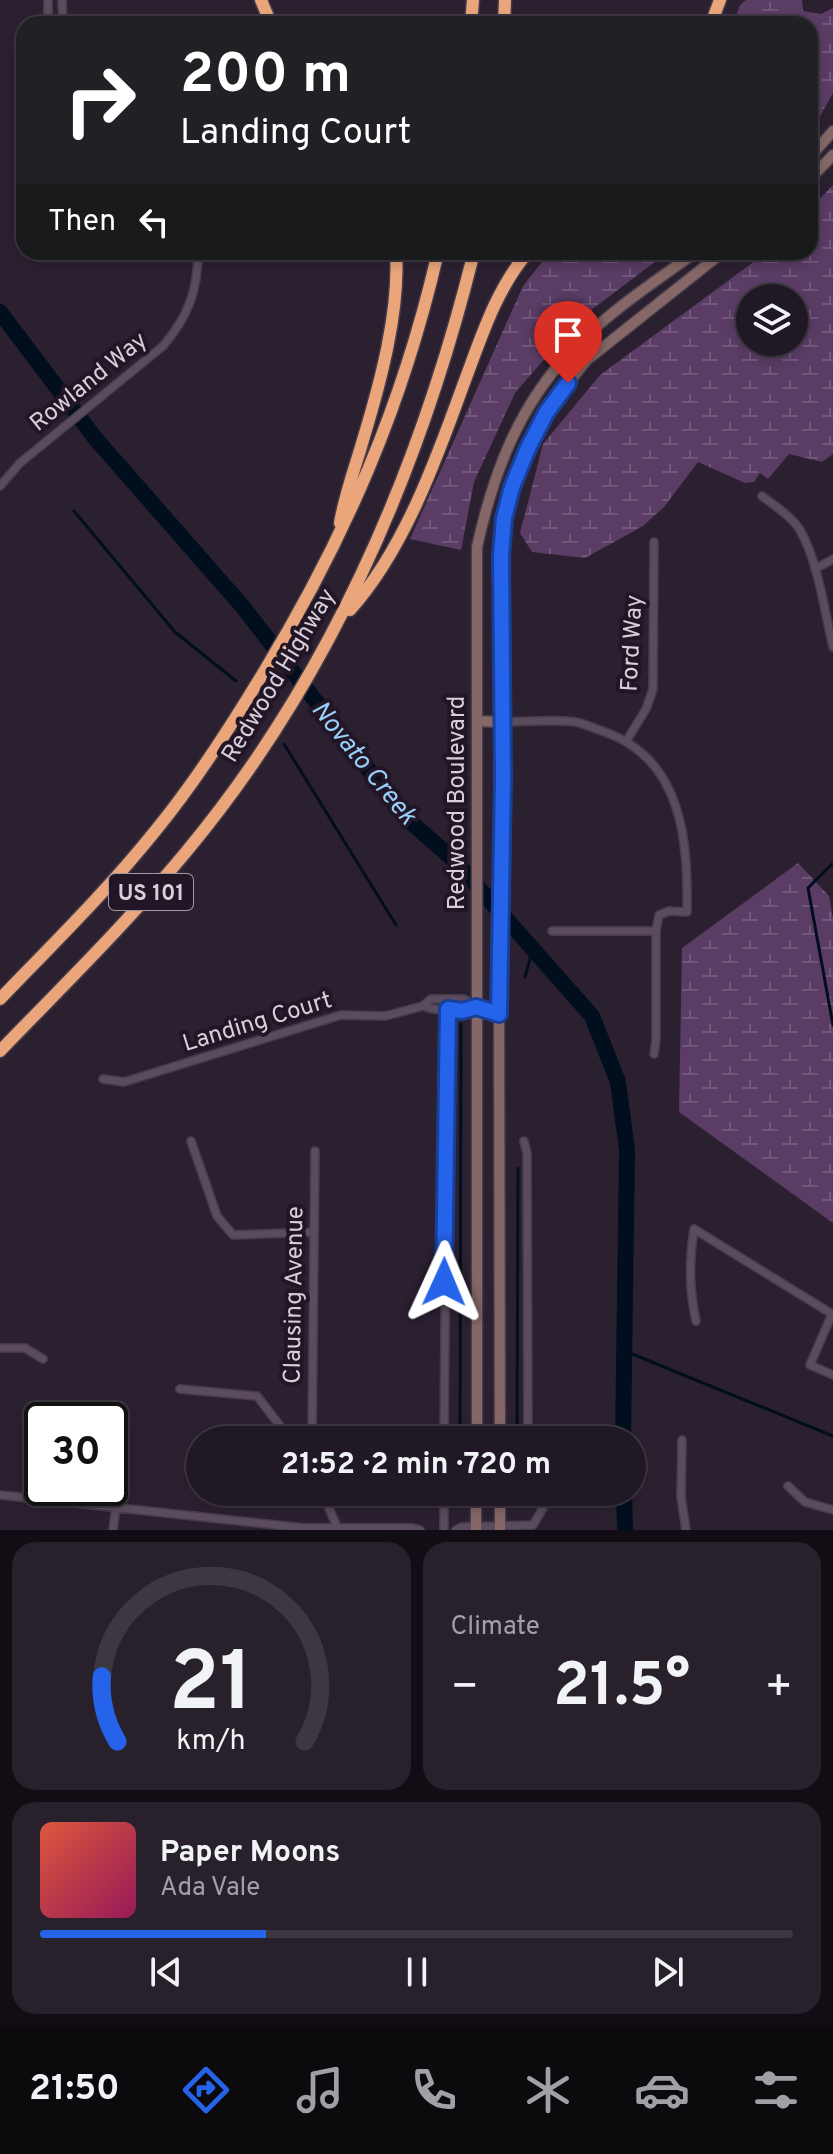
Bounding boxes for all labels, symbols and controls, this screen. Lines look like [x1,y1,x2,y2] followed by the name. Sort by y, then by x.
[180,42,351,112] text: 200 m
[48,48,152,152] icon: right
[180,111,411,157] text: Landing Court
[132,200,176,244] icon: left
[48,204,116,241] text: Then
[736,284,808,356] map controls
[736,284,808,356] button: layers
[534,301,602,383] pin
[546,313,590,357] icon: arrive
[25,326,154,439] street label: Rowland Way
[216,584,343,768] street label: Redwood Highway
[615,594,651,692] street label: Ford Way
[303,695,424,833] water label: Novato Creek
[443,696,473,910] street label: Redwood Boulevard
[109,874,193,910] road number: US 101
[179,986,336,1060] street label: Landing Court
[278,1206,312,1384] street label: Clausing Avenue
[402,1240,486,1324] position arrow
[24,1402,128,1506] speed limit sign: 30
[281,1447,551,1484] text: 21:52 · 2 min · 720 m
[451,1611,540,1644] text: Climate
[169,1635,253,1740] text: 21
[553,1651,690,1727] text: 21.5°
[451,1661,479,1717] text: −
[765,1661,793,1717] text: +
[177,1724,246,1760] text: km/h
[160,1835,340,1872] text: Paper Moons
[160,1872,260,1905] text: Ada Vale
[144,1950,188,1994] icon: previous
[395,1950,439,1994] icon: pause
[646,1950,690,1994] icon: next
[178,2062,234,2118] icon: directions
[292,2062,348,2118] icon: music
[406,2062,462,2118] icon: phone
[520,2062,576,2118] icon: climate
[634,2062,690,2118] icon: car
[748,2062,804,2118] icon: filters
[29,2067,120,2113] text: 21:50

